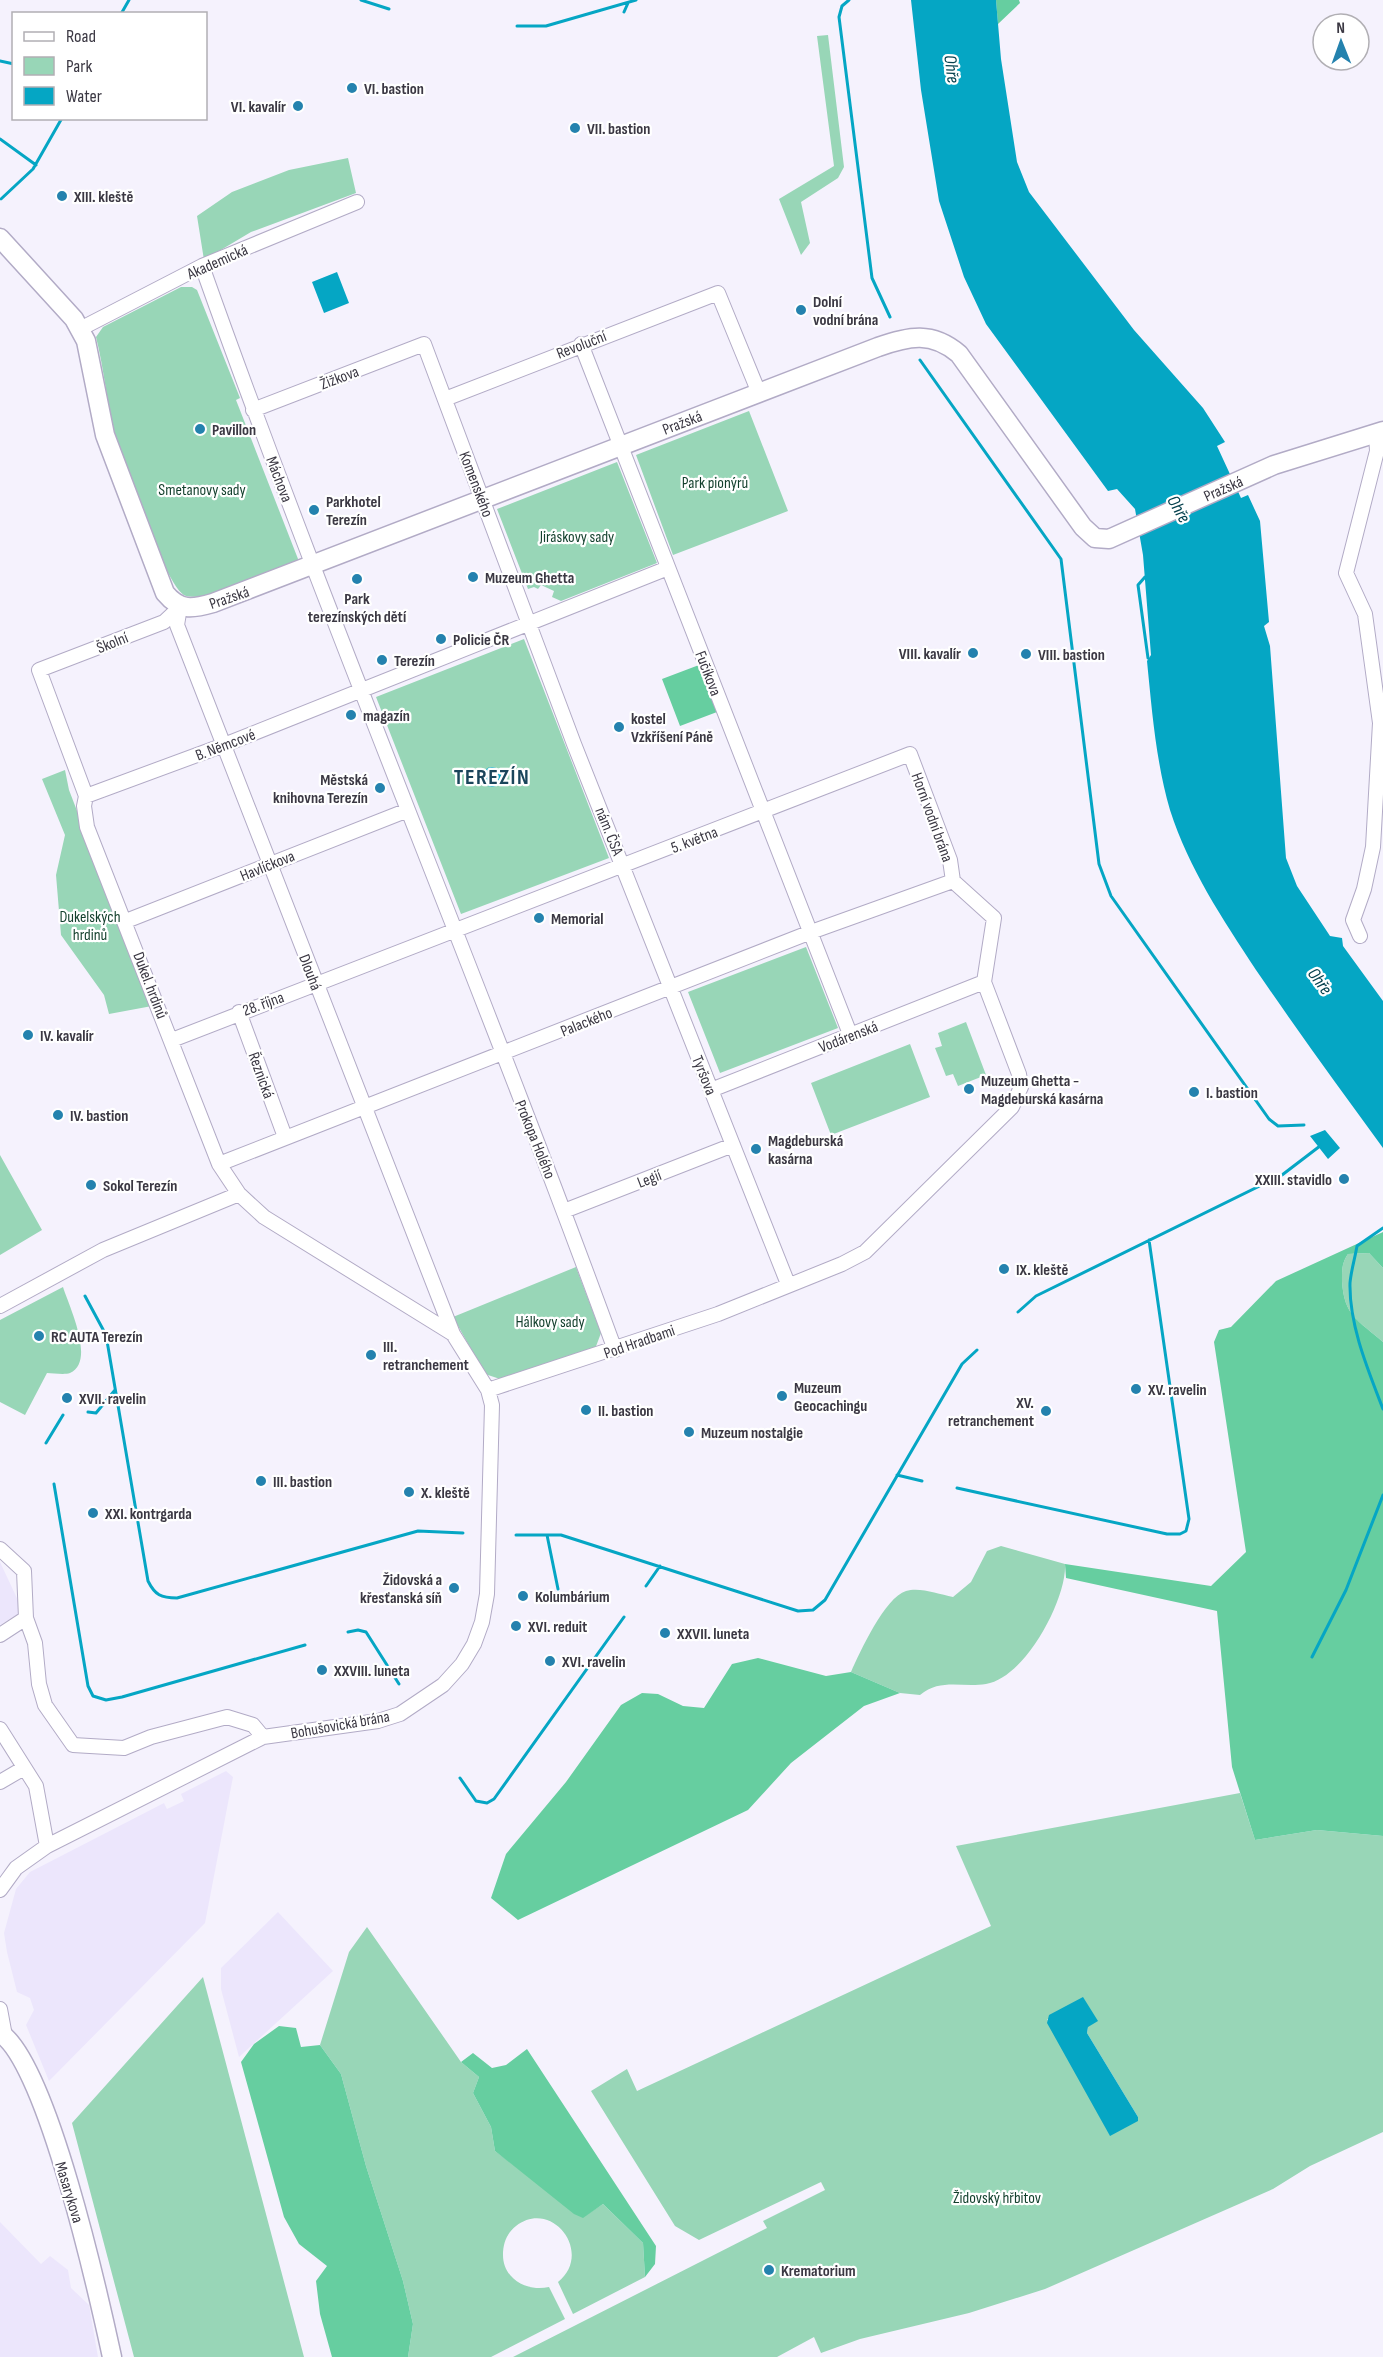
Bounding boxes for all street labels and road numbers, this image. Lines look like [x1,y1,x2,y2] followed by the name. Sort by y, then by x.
[183,241,251,285] street label: Akademická
[554,327,609,364] street label: Revoluční
[318,362,362,394] street label: Žižkova
[660,407,705,440] street label: Pražská
[454,449,497,520] street label: Komenského
[261,454,296,505] street label: Máchova
[1201,472,1246,506] street label: Pražská
[207,583,252,614] street label: Pražská
[94,629,131,658] street label: Školní
[690,648,725,699] street label: Fučíkova
[193,725,258,766] street label: B. Němcové
[907,770,957,865] street label: Horní vodní brána
[590,805,627,859] street label: nám. ČSA
[669,823,721,858] street label: 5. května
[237,847,298,886] street label: Havlíčkova
[128,950,171,1022] street label: Dukel. hrdinů
[294,952,325,993] street label: Dlouhá
[240,988,287,1021] street label: 28. října
[558,1003,615,1041] street label: Palackého
[816,1017,881,1057] street label: Vodárenská
[243,1050,278,1101] street label: Řeznická
[687,1053,720,1098] street label: Tyršova
[510,1097,559,1182] street label: Prokopa Holého
[635,1166,664,1193] street label: Legií
[601,1321,678,1363] street label: Pod Hradbami
[289,1707,391,1744] street label: Bohušovická brána
[50,2160,87,2225] street label: Masarykova

